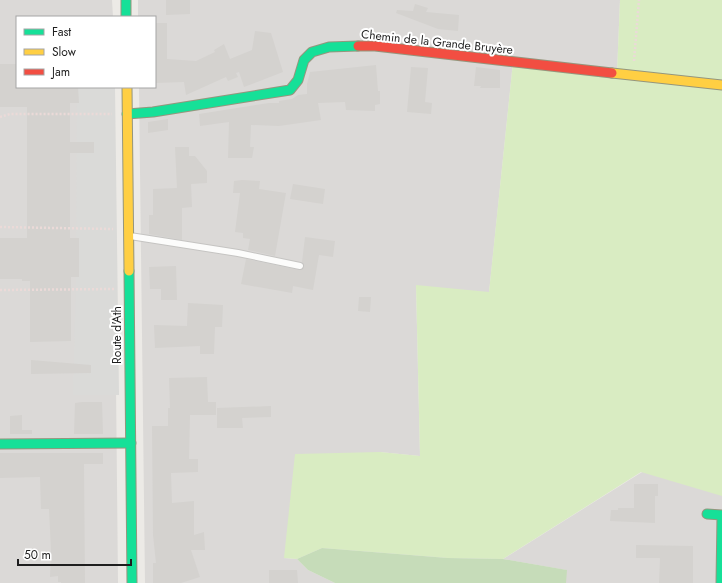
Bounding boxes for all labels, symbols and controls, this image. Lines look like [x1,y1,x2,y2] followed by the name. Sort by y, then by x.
[16,16,156,88] legend
[52,23,71,41] text: Fast
[360,25,514,59] street label: Chemin de la Grande Bruyère
[52,43,77,61] text: Slow
[50,63,70,81] text: Jam
[108,306,126,364] street label: Route d'Ath
[18,541,131,567] scale bar
[24,546,51,564] text: 50 m

